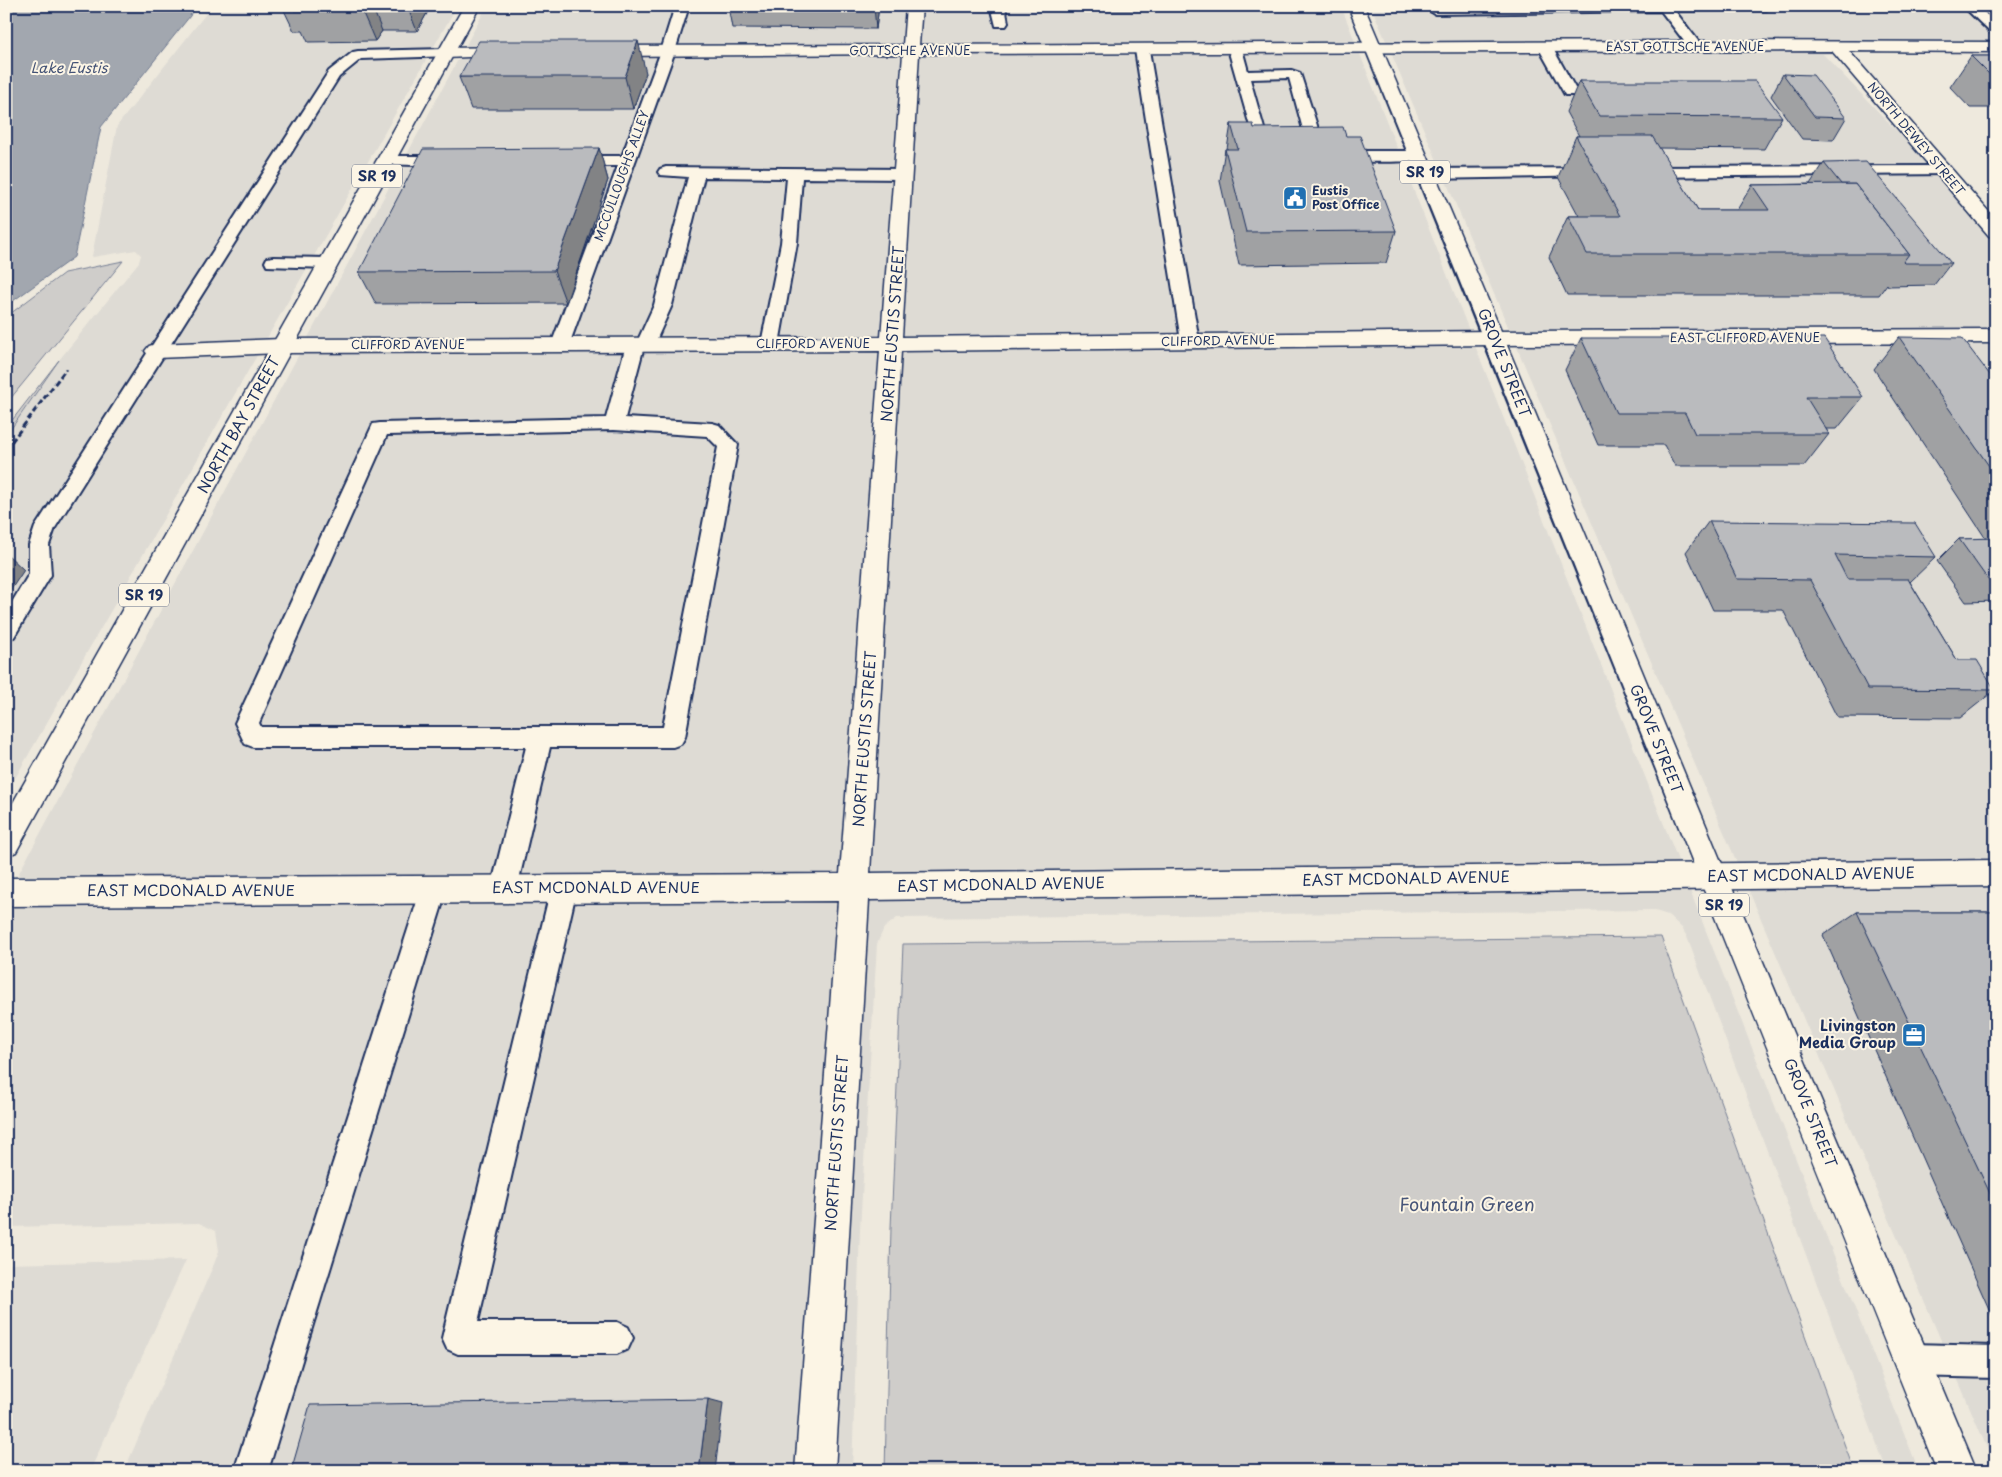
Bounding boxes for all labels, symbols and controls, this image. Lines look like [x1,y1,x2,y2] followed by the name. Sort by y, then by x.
[1606,37,1764,55] street label: EAST GOTTSCHE AVENUE
[849,41,971,59] street label: GOTTSCHE AVENUE
[31,57,109,78] water label: Lake Eustis
[1864,78,1970,200] street label: NORTH DEWEY STREET
[589,108,653,244] street label: MCCULLOUGHS ALLEY
[1400,160,1450,183] road number: SR 19
[352,165,402,188] road number: SR 19
[1312,181,1380,213] place label: Eustis Post Office
[1282,185,1308,211] public building icon: Eustis Post Office
[874,244,909,423] street label: NORTH EUSTIS STREET
[1473,304,1538,421] street label: GROVE STREET
[1670,328,1820,346] street label: EAST CLIFFORD AVENUE
[1161,330,1275,350] street label: CLIFFORD AVENUE
[756,334,870,352] street label: CLIFFORD AVENUE
[351,335,465,353] street label: CLIFFORD AVENUE
[190,351,285,497] street label: NORTH BAY STREET
[119,584,169,606] road number: SR 19
[846,649,881,828] street label: NORTH EUSTIS STREET
[1625,680,1690,797] street label: GROVE STREET
[1707,860,1915,887] street label: EAST MCDONALD AVENUE
[1302,864,1510,891] street label: EAST MCDONALD AVENUE
[897,870,1105,897] street label: EAST MCDONALD AVENUE
[492,875,700,898] street label: EAST MCDONALD AVENUE
[87,878,295,901] street label: EAST MCDONALD AVENUE
[1699,894,1749,916] road number: SR 19
[1799,1013,1896,1053] place label: Livingston Media Group
[1901,1022,1927,1048] office icon: Livingston Media Group
[818,1053,853,1232] street label: NORTH EUSTIS STREET
[1779,1054,1844,1171] street label: GROVE STREET
[1399,1190,1535,1217] park label: Fountain Green

